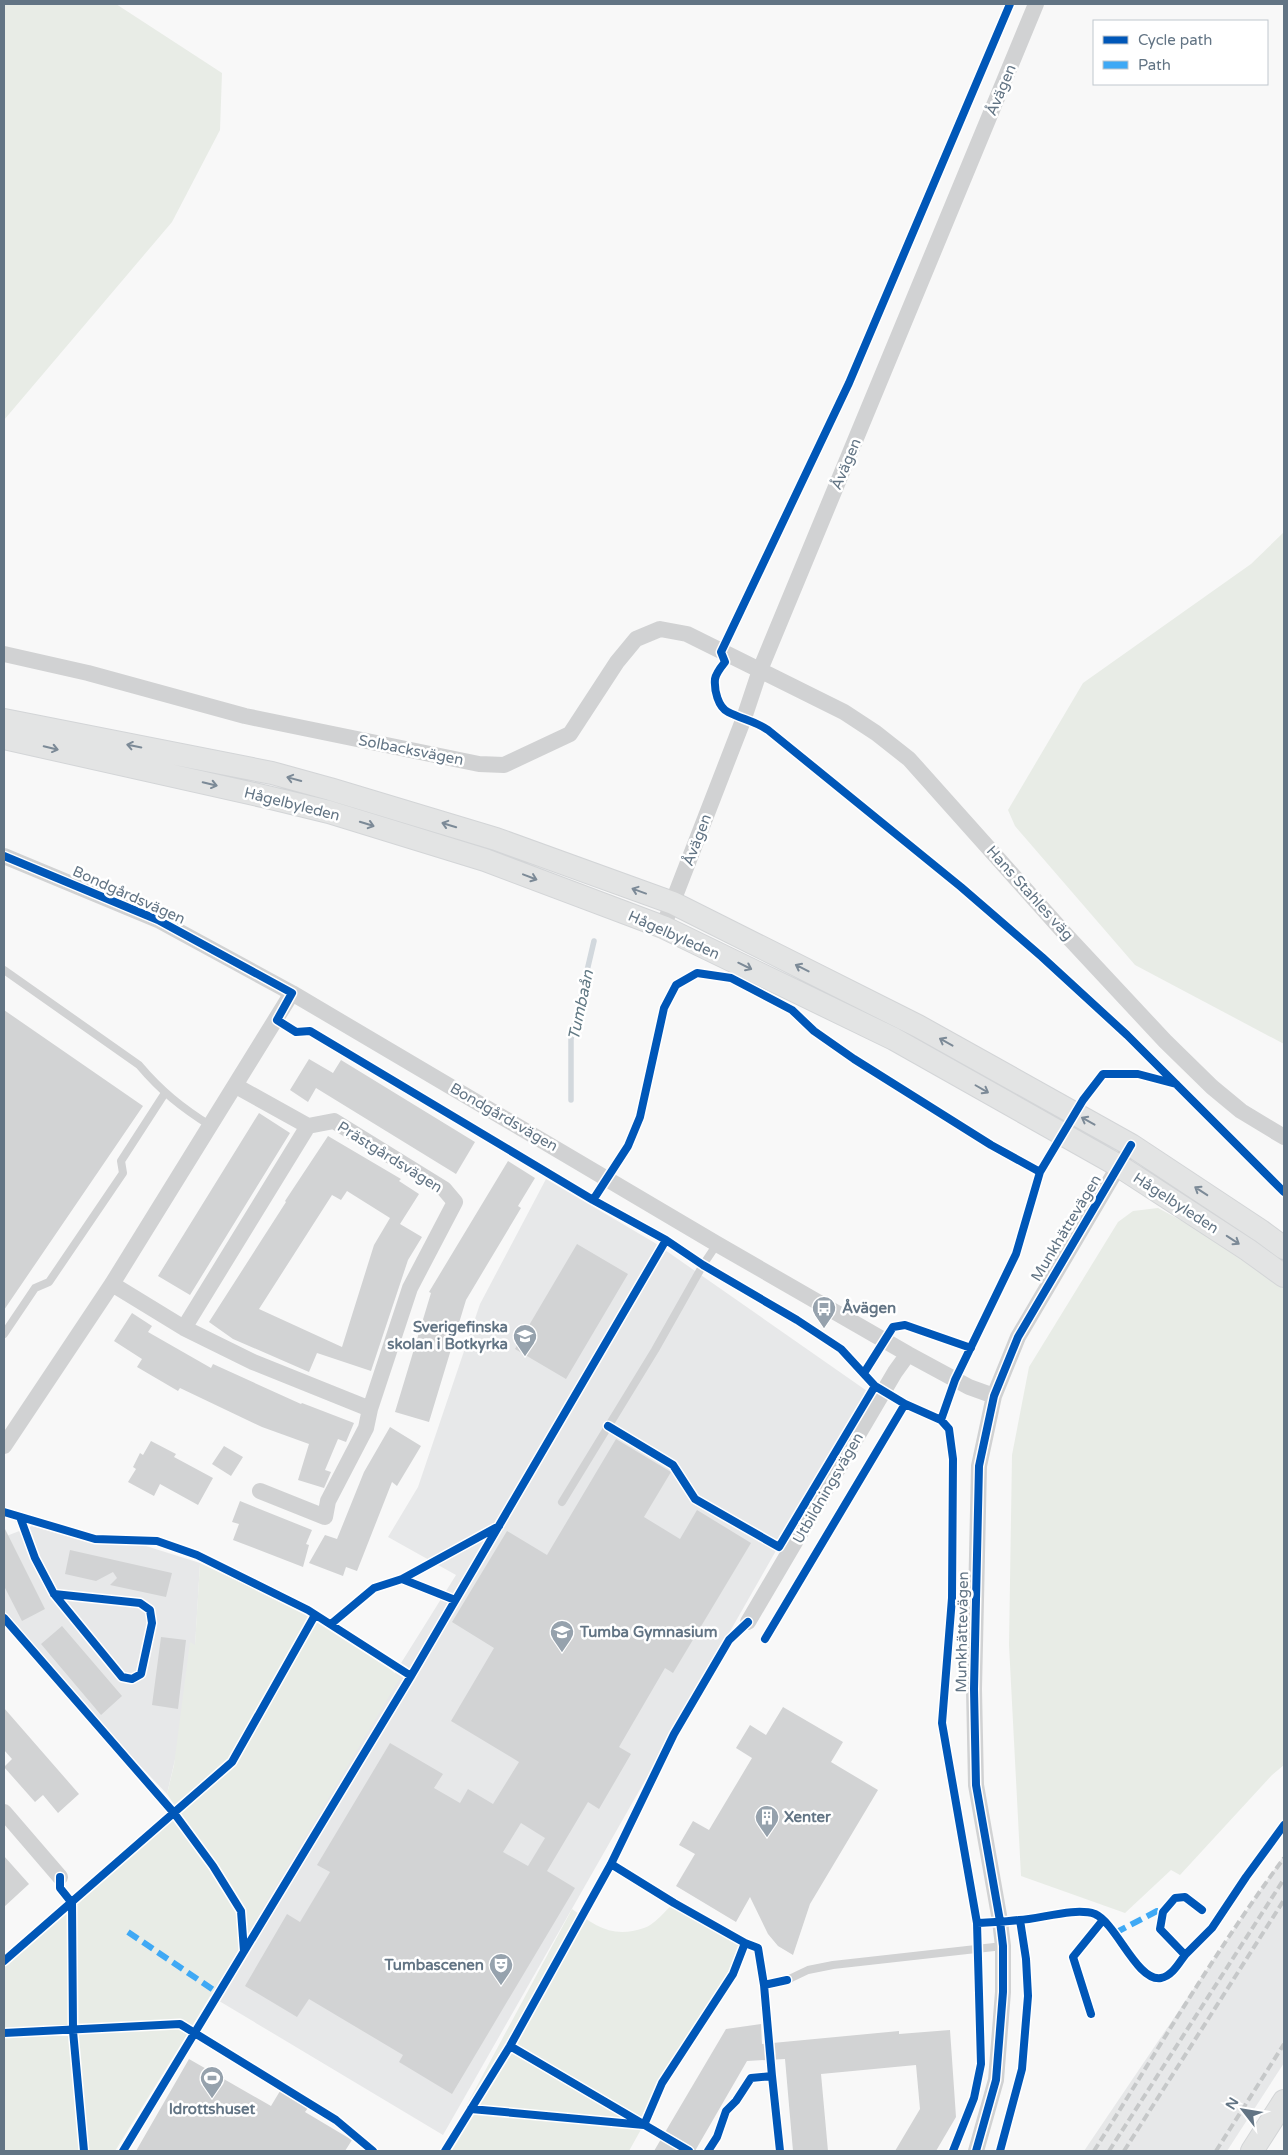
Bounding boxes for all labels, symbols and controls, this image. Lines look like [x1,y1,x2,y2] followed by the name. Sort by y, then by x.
[1093,20,1268,85] legend
[1138,31,1212,49] text: Cycle path
[1138,56,1171,74] text: Path
[982,62,1020,118] street label: Åvägen
[827,436,865,492] street label: Åvägen
[357,731,465,769] street label: Solbacksvägen
[127,741,143,750] one-way arrow
[43,744,59,753] one-way arrow
[286,774,302,783] one-way arrow
[201,780,217,789] one-way arrow
[242,783,342,825] street label: Hågelbyleden
[679,812,715,868] street label: Åvägen
[442,819,458,829] one-way arrow
[359,820,375,830] one-way arrow
[983,842,1077,944] street label: Hans Stahles väg
[70,862,188,928] street label: Bondgårdsvägen
[522,873,537,882] one-way arrow
[632,886,647,895] one-way arrow
[625,907,723,963] street label: Hågelbyleden
[737,962,752,972] one-way arrow
[795,963,810,972] one-way arrow
[564,967,598,1042] water label: Tumbaån
[939,1037,954,1047] one-way arrow
[447,1079,561,1155] street label: Bondgårdsvägen
[975,1085,989,1095] one-way arrow
[1081,1116,1096,1126] one-way arrow
[334,1117,446,1197] street label: Prästgårdsvägen
[1130,1169,1222,1237] street label: Hågelbyleden
[1027,1171,1105,1285] street label: Munkhättevägen
[1194,1186,1208,1196] one-way arrow
[1225,1236,1239,1246] one-way arrow
[811,1295,837,1329] bus stop icon: Åvägen
[842,1298,896,1318] place label: Åvägen
[387,1318,508,1354] place label: Sverigefinska skolan i Botkyrka
[512,1323,538,1357] school or university icon: Sverigefinska skolan i Botkyrka
[789,1429,867,1547] street label: Utbildningsvägen
[952,1571,972,1693] street label: Munkhättevägen
[549,1619,575,1653] school or university icon: Tumba Gymnasium
[579,1623,718,1642] place label: Tumba Gymnasium
[754,1804,780,1838] building icon: Xenter
[784,1808,831,1826] place label: Xenter
[488,1952,514,1986] theatre icon: Tumbascenen
[384,1956,484,1974] place label: Tumbascenen
[199,2065,225,2099] sports icon: Idrottshuset
[1218,2085,1268,2135] north arrow
[1222,2094,1242,2113] text: N
[169,2100,255,2118] place label: Idrottshuset

